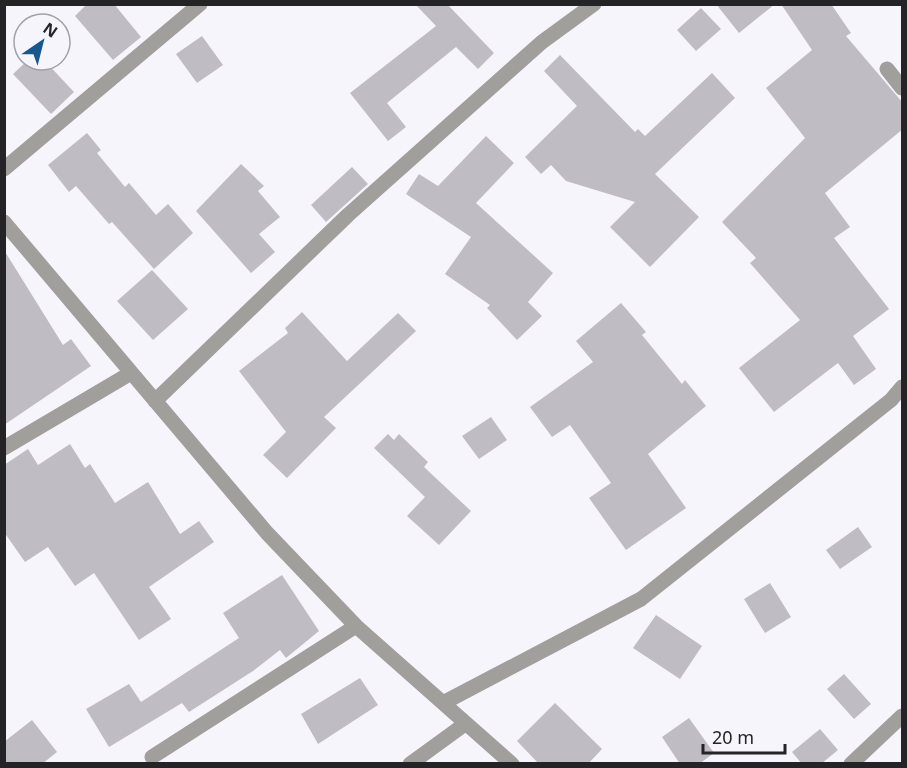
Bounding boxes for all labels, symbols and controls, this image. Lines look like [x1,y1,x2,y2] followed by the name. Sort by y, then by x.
[12,12,72,72] north arrow
[39,17,62,42] text: N
[703,717,786,755] scale bar
[712,725,754,749] text: 20 m

